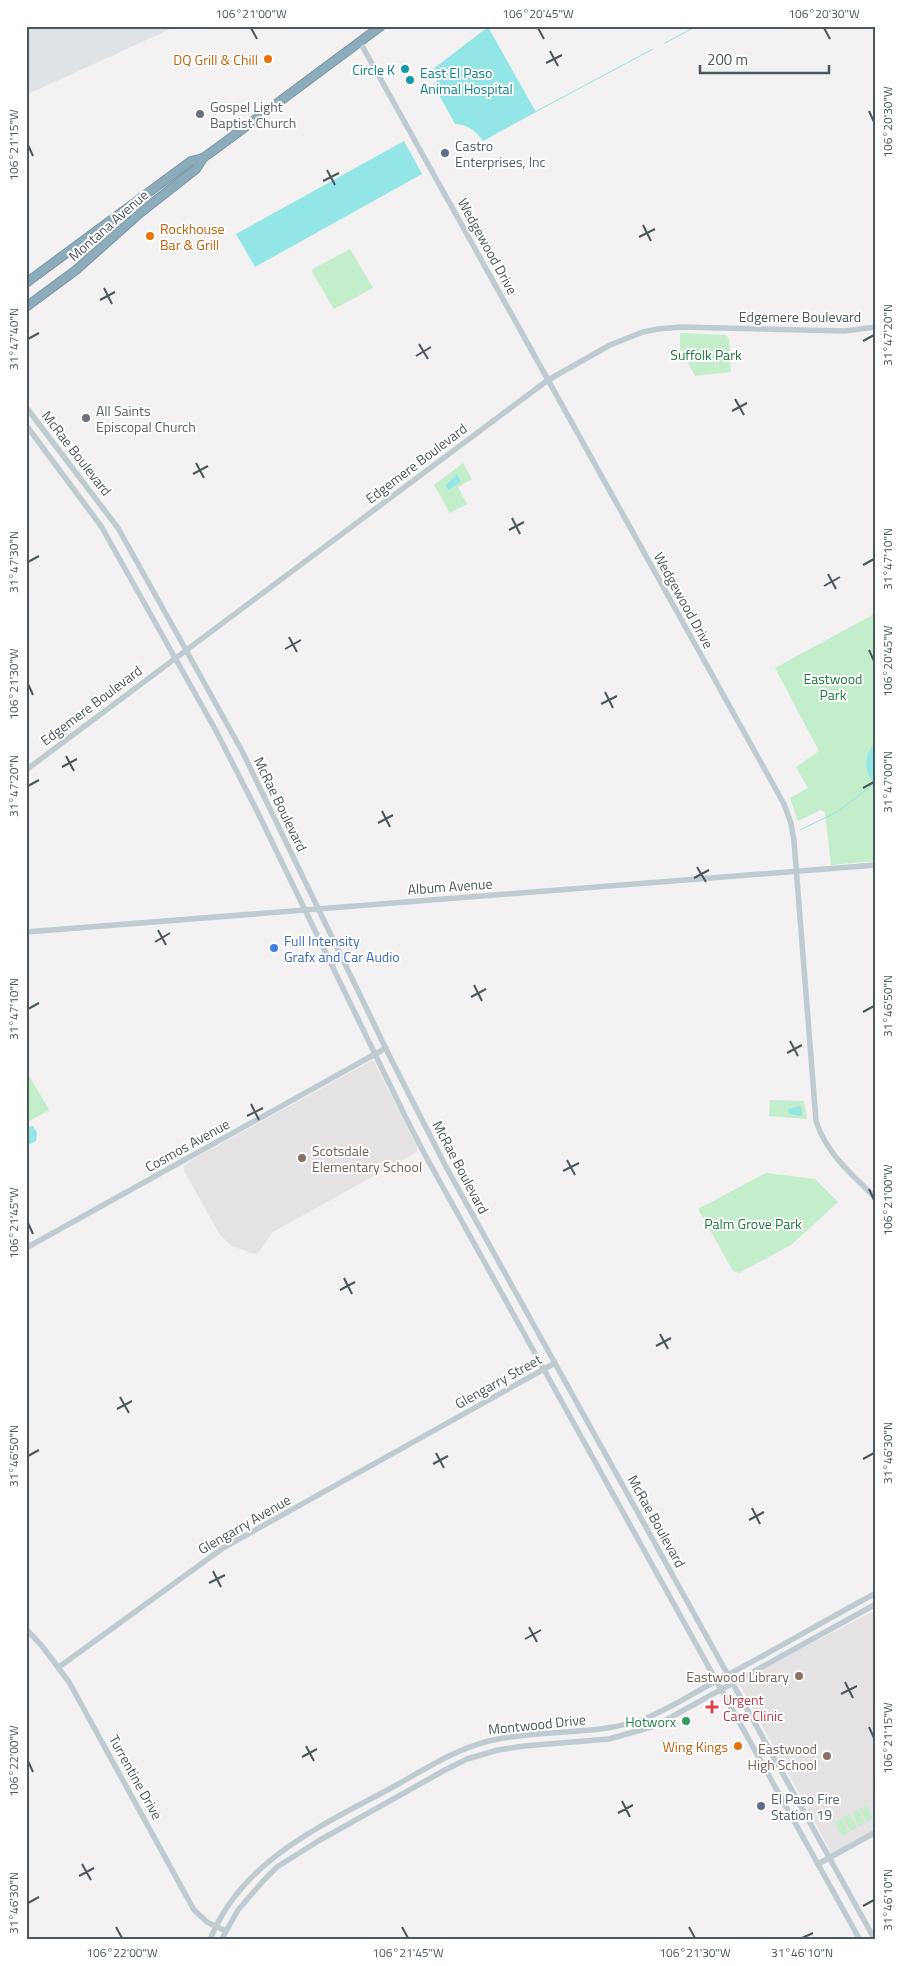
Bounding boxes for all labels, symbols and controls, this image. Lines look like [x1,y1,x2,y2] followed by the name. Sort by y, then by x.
[215,4,287,23] text: 106°21'00"W
[502,4,574,23] text: 106°20'45"W
[788,4,860,23] text: 106°20'30"W
[700,42,828,74] scale bar
[707,48,748,71] text: 200 m
[173,49,258,70] place label: DQ Grill & Chill
[262,53,274,65] marker: DQ Grill & Chill
[352,59,395,80] place label: Circle K
[420,62,513,99] place label: East El Paso Animal Hospital
[399,63,411,75] marker: Circle K
[404,74,416,86] marker: East El Paso Animal Hospital
[878,86,897,158] text: 106°20'30"W
[210,96,296,133] place label: Gospel Light Baptist Church
[194,108,206,120] marker: Gospel Light Baptist Church
[4,109,23,181] text: 106°21'15"W
[455,135,546,172] place label: Castro Enterprises, Inc
[439,147,451,159] marker: Castro Enterprises, Inc
[63,184,153,266] street label: Montana Avenue
[453,194,523,298] street label: Wedgewood Drive
[160,218,225,255] place label: Rockhouse Bar & Grill
[144,230,156,242] marker: Rockhouse Bar & Grill
[878,304,897,366] text: 31°47'20"N
[739,306,861,327] street label: Edgemere Boulevard
[4,308,23,370] text: 31°47'40"N
[670,344,742,365] park label: Suffolk Park
[96,400,196,437] place label: All Saints Episcopal Church
[37,406,117,500] street label: McRae Boulevard
[80,412,92,424] marker: All Saints Episcopal Church
[361,418,471,508] street label: Edgemere Boulevard
[878,528,897,590] text: 31°47'10"N
[4,531,23,593] text: 31°47'30"N
[649,548,719,652] street label: Wedgewood Drive
[878,625,897,697] text: 106°20'45"W
[4,648,23,720] text: 106°21'30"W
[36,660,146,750] street label: Edgemere Boulevard
[804,668,862,705] park label: Eastwood Park
[878,751,897,813] text: 31°47'00"N
[249,753,313,855] street label: McRae Boulevard
[4,755,23,817] text: 31°47'20"N
[407,873,493,899] street label: Album Avenue
[284,930,400,967] place label: Full Intensity Grafx and Car Audio
[268,942,280,954] marker: Full Intensity Grafx and Car Audio
[878,975,897,1037] text: 31°46'50"N
[4,978,23,1040] text: 31°47'10"N
[141,1113,233,1177] street label: Cosmos Avenue
[428,1117,494,1217] street label: McRae Boulevard
[312,1140,422,1177] place label: Scotsdale Elementary School
[296,1152,308,1164] marker: Scotsdale Elementary School
[878,1164,897,1236] text: 106°21'00"W
[4,1187,23,1259] text: 106°21'45"W
[704,1213,802,1234] park label: Palm Grove Park
[451,1348,545,1414] street label: Glengarry Street
[878,1422,897,1484] text: 31°46'30"N
[4,1425,23,1487] text: 31°46'50"N
[623,1471,691,1571] street label: McRae Boulevard
[194,1489,294,1559] street label: Glengarry Avenue
[686,1666,789,1687] place label: Eastwood Library
[793,1670,805,1682] marker: Eastwood Library
[723,1689,783,1726] place label: Urgent Care Clinic
[705,1700,719,1714] marker: Urgent Care Clinic
[878,1702,897,1774] text: 106°21'15"W
[487,1708,587,1740] street label: Montwood Drive
[625,1711,677,1732] place label: Hotworx
[680,1715,692,1727] marker: Hotworx
[4,1725,23,1797] text: 106°22'00"W
[104,1731,168,1823] street label: Turrentine Drive
[662,1736,728,1757] place label: Wing Kings
[747,1738,817,1775] place label: Eastwood High School
[732,1740,744,1752] marker: Wing Kings
[821,1750,833,1762] marker: Eastwood High School
[771,1788,840,1825] place label: El Paso Fire Station 19
[755,1800,767,1812] marker: El Paso Fire Station 19
[878,1869,897,1931] text: 31°46'10"N
[4,1872,23,1934] text: 31°46'30"N
[86,1943,158,1962] text: 106°22'00"W
[372,1943,444,1962] text: 106°21'45"W
[659,1943,731,1962] text: 106°21'30"W
[771,1943,833,1962] text: 31°46'10"N

